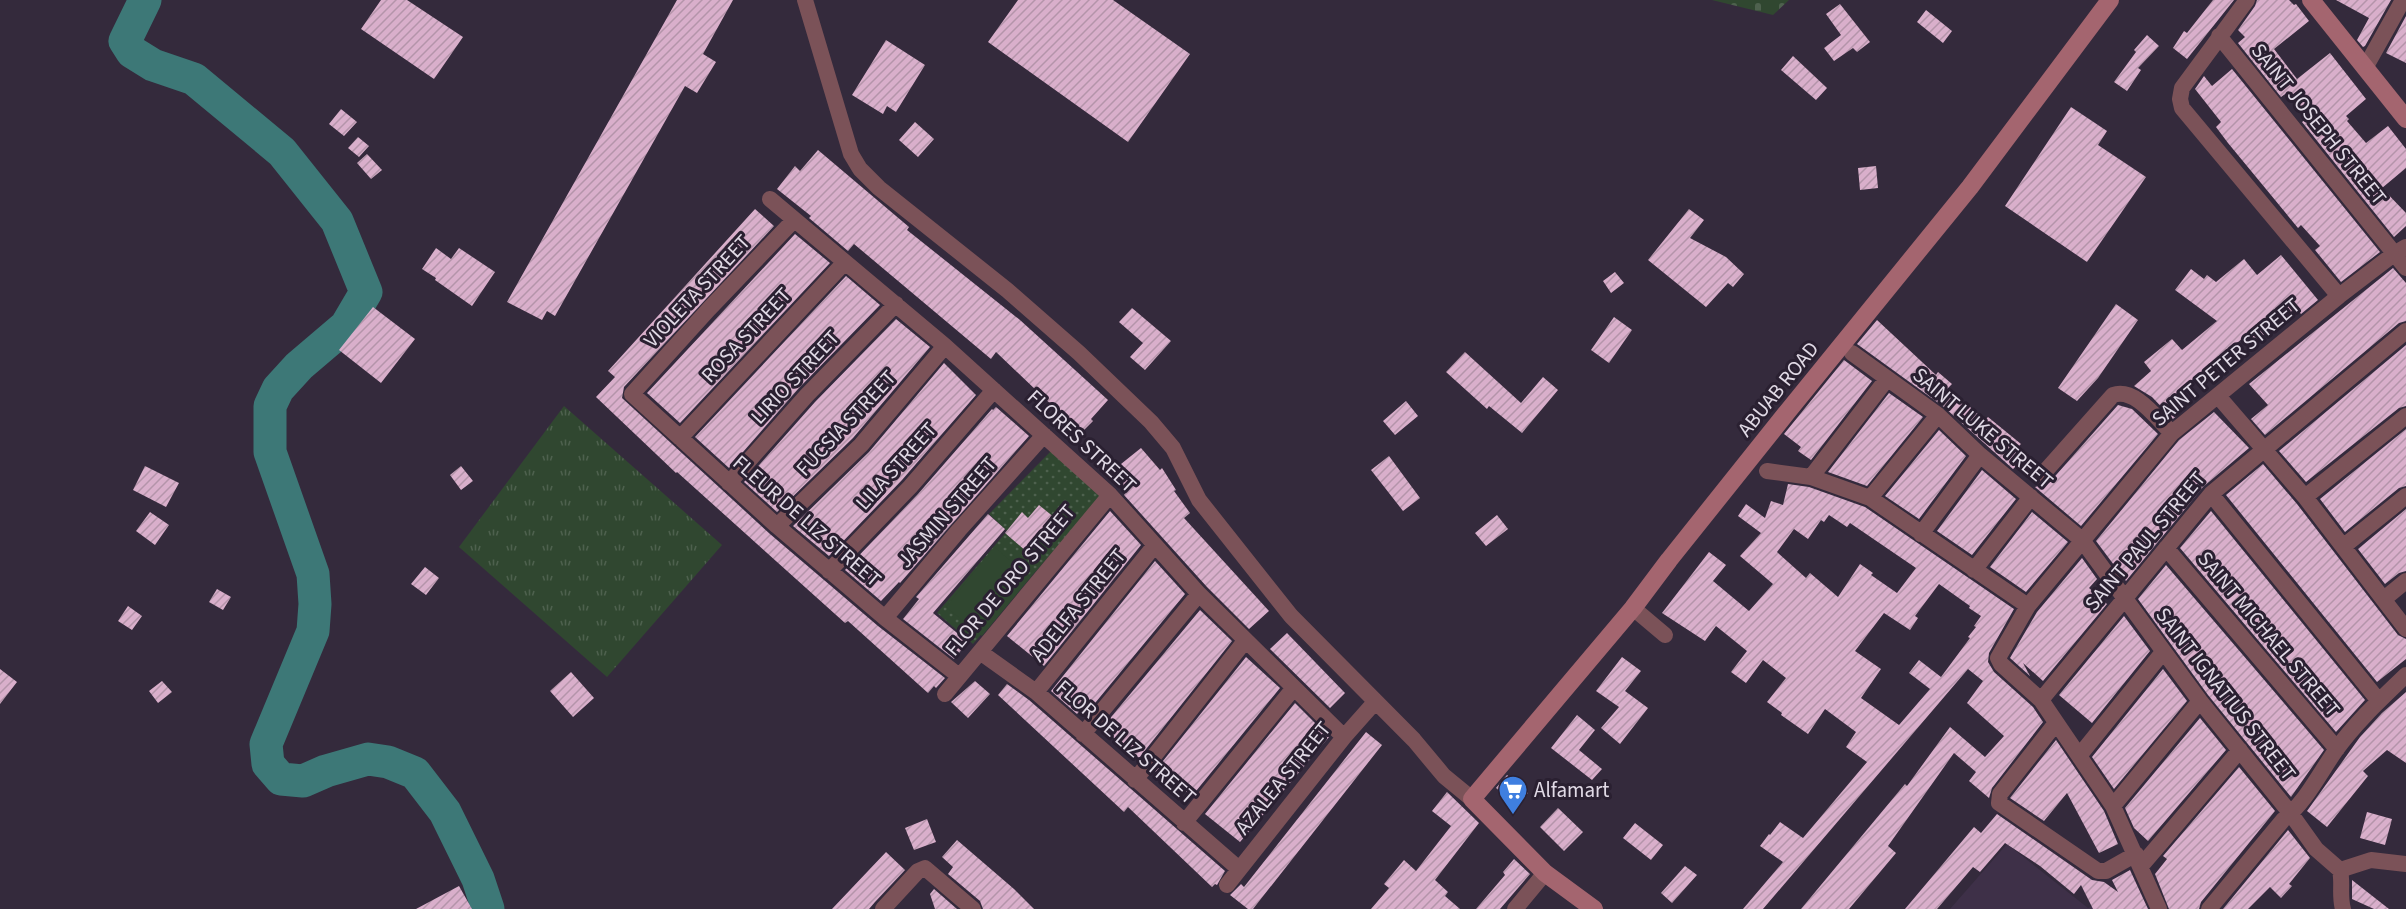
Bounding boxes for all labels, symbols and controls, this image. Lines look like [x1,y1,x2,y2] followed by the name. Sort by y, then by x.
[2244,37,2394,211] street label: SAINT JOSEPH STREET
[637,228,757,354] street label: VIOLETA STREET
[694,281,798,389] street label: ROSA STREET
[2145,291,2307,433] street label: SAINT PETER STREET
[744,323,846,431] street label: LIRIO STREET
[1730,335,1826,443] street label: ABUAB ROAD
[1906,360,2060,496] street label: SAINT LUKE STREET
[789,363,903,483] street label: FUCSIA STREET
[1021,382,1143,500] street label: FLORES STREET
[848,415,944,517] street label: LILA STREET
[726,448,888,594] street label: FLEUR DE LIZ STREET
[890,450,1004,574] street label: JASMIN STREET
[2077,465,2213,617] street label: SAINT PAUL STREET
[938,498,1082,662] street label: FLOR DE ORO STREET
[1023,542,1133,668] street label: ADELFA STREET
[2191,545,2347,723] street label: SAINT MICHAEL STREET
[2149,601,2303,787] street label: SAINT IGNATIUS STREET
[1049,673,1203,811] street label: FLOR DE LIZ STREET
[1228,715,1338,841] street label: AZALEA STREET
[1497,774,1529,816] supermarket icon: Alfamart
[1534,775,1609,805] place label: Alfamart

